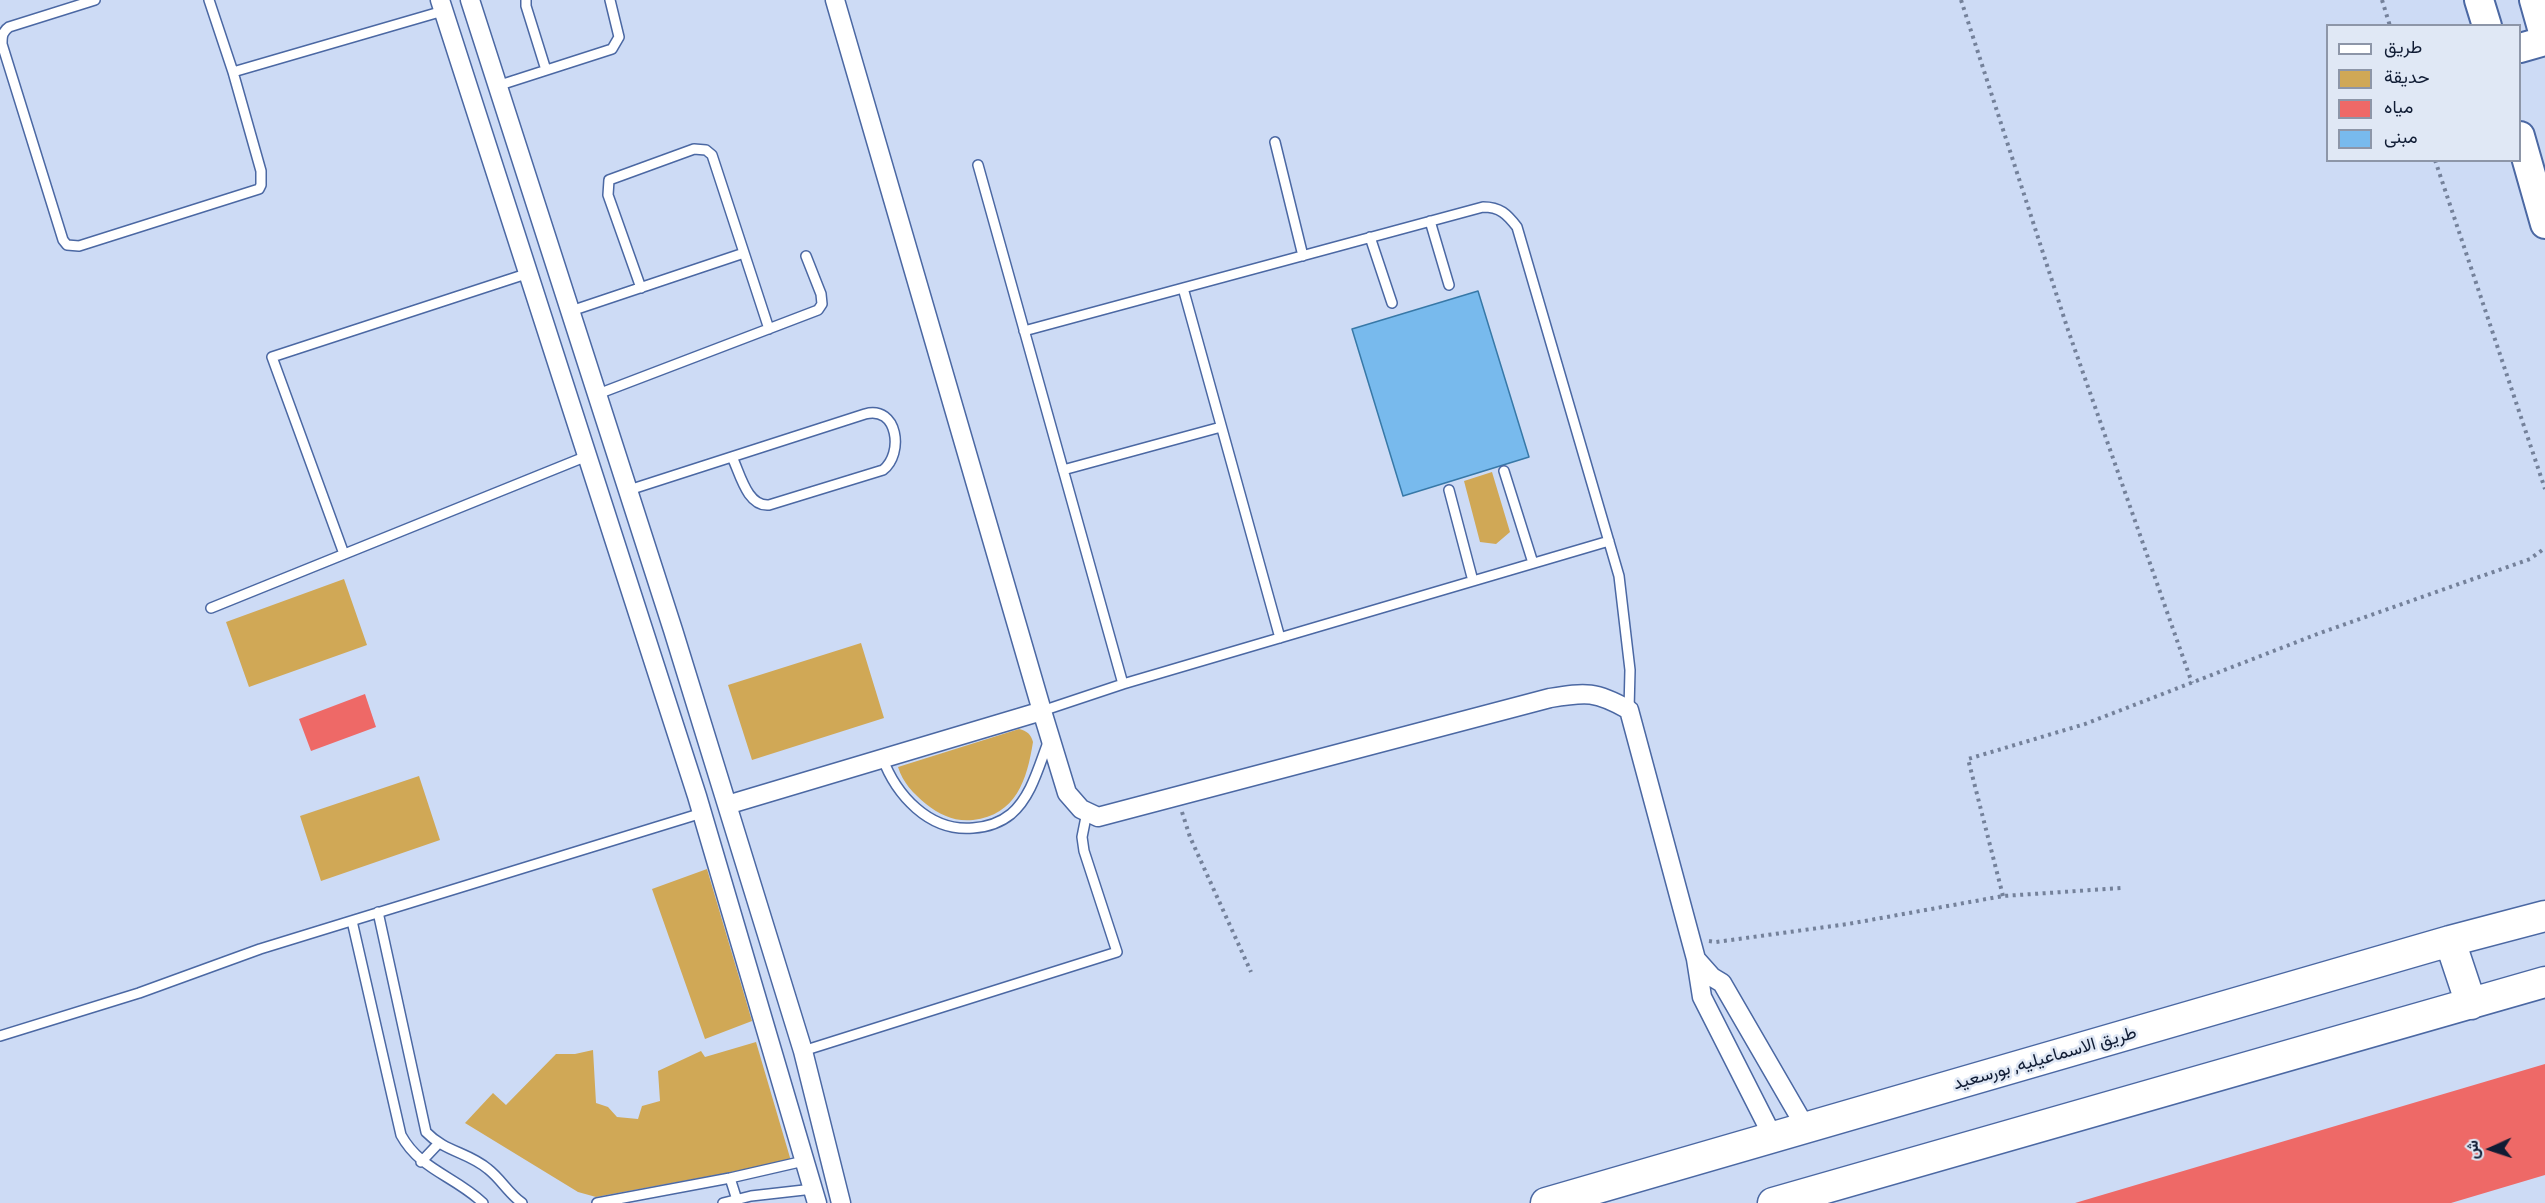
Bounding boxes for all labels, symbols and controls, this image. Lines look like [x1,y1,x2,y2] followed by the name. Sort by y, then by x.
[2326,24,2521,162] legend
[2384,36,2422,57] text: طريق
[2384,66,2430,87] text: حديقة
[2384,96,2413,117] text: مياه
[2384,126,2418,147] text: مبنى
[1951,1022,2139,1096] street label: طريق الاسماعيليه, بورسعيد
[2461,1119,2521,1179] north arrow
[2463,1140,2483,1160] text: ش

